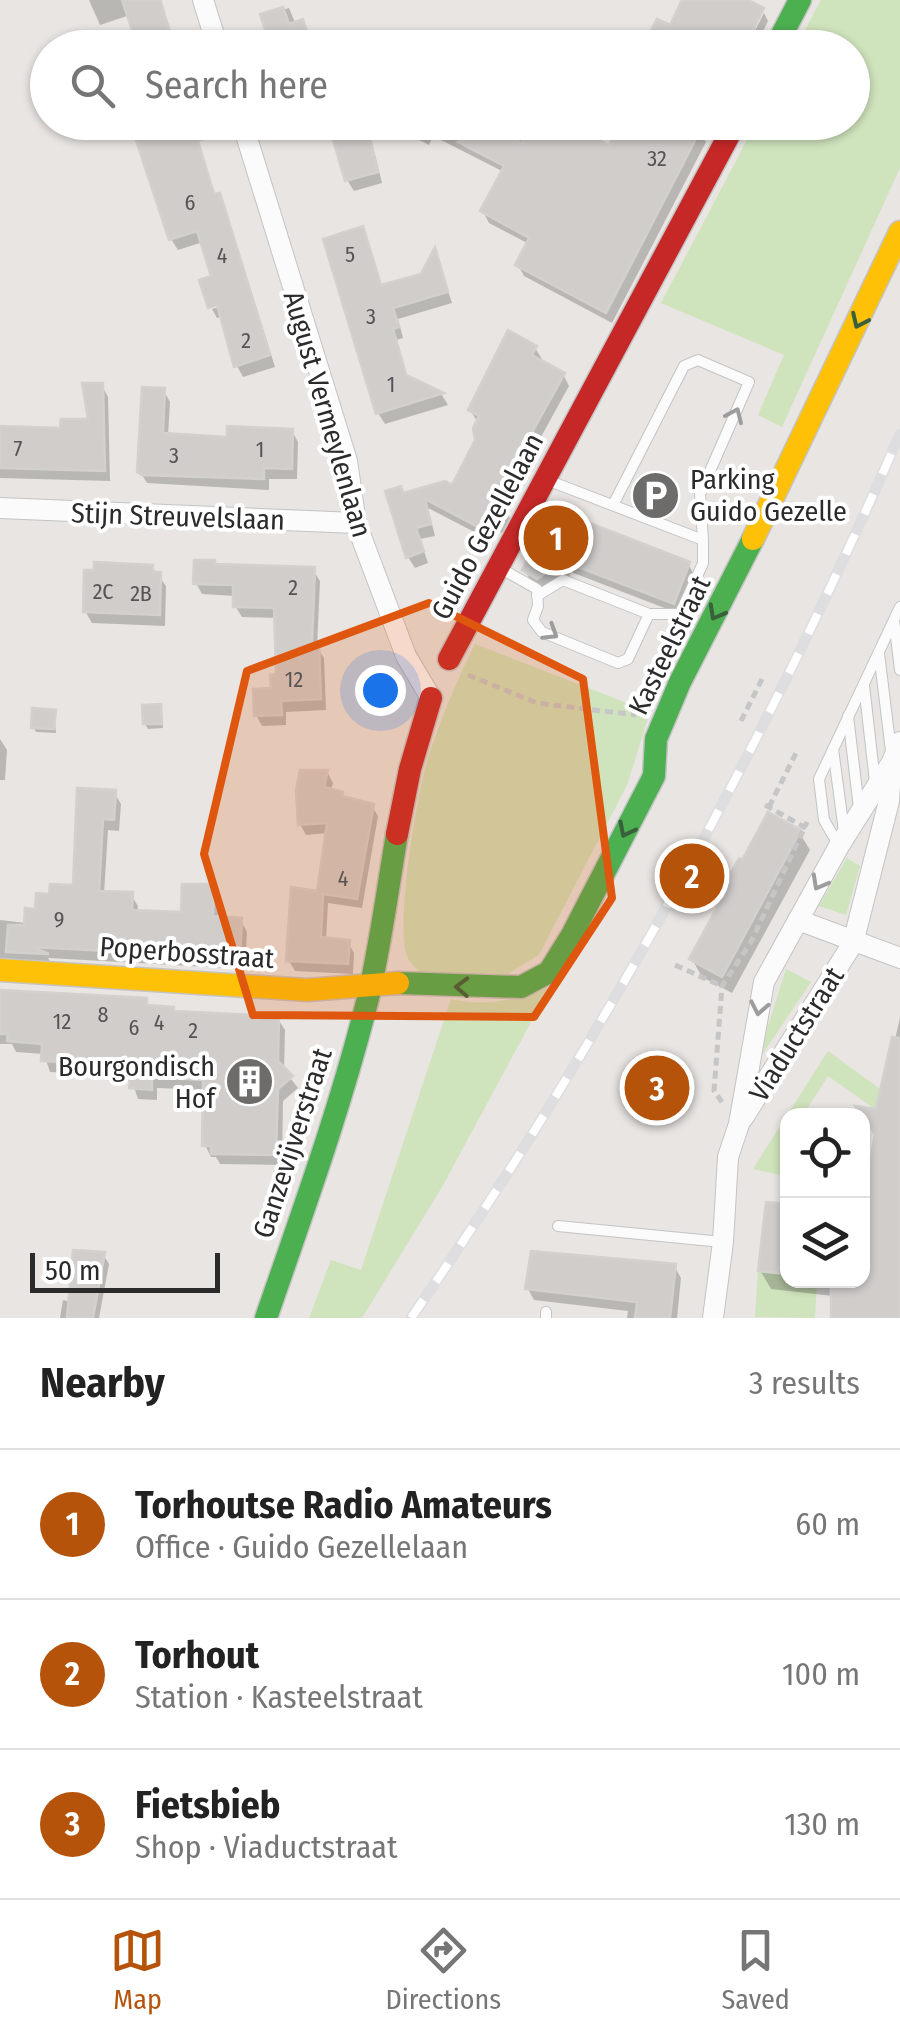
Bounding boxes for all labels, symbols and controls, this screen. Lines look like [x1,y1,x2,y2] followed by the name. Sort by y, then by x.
[30,30,870,140] search box
[65,58,120,113] icon: search
[145,62,328,108] text: Search here
[647,145,667,172] house number: 32
[185,189,196,216] house number: 6
[345,241,355,268] house number: 5
[217,242,228,269] house number: 4
[277,287,378,541] street label: August Vermeylenlaan
[366,303,376,330] house number: 3
[851,311,871,329] one-way arrow
[241,327,251,354] house number: 2
[387,371,395,398] house number: 1
[723,407,743,425] one-way arrow
[424,427,550,625] street label: Guido Gezellelaan
[14,435,23,462] house number: 7
[256,436,264,463] house number: 1
[169,442,179,469] house number: 3
[690,463,847,528] place label: Parking Guido Gezelle
[629,469,681,521] parking icon: Parking Guido Gezelle
[71,496,285,537] street label: Stijn Streuvelslaan
[524,500,588,576] pin: 1
[622,570,718,720] street label: Kasteelstraat
[288,574,298,601] house number: 2
[93,578,113,605] house number: 2C
[130,580,152,607] house number: 2B
[709,602,729,620] one-way arrow
[540,621,558,640] one-way arrow
[355,665,406,716] your location
[285,666,303,693] house number: 12
[618,820,638,838] one-way arrow
[660,838,724,914] pin: 2
[338,865,349,892] house number: 4
[811,873,831,891] one-way arrow
[54,906,64,933] house number: 9
[99,930,276,975] street label: Poperbosstraat
[742,960,851,1108] street label: Viaductstraat
[453,976,469,997] one-way arrow
[749,999,770,1016] one-way arrow
[97,1001,109,1028] house number: 8
[53,1008,71,1035] house number: 12
[154,1009,165,1036] house number: 4
[129,1014,140,1041] house number: 6
[188,1017,198,1044] house number: 2
[246,1043,339,1242] street label: Ganzevijverstraat
[58,1050,217,1115] place label: Bourgondisch Hof
[624,1050,690,1126] pin: 3
[224,1056,276,1108] building icon: Bourgondisch Hof
[780,1108,870,1288] map controls
[780,1108,870,1198] button: locate
[780,1198,870,1288] button: layers
[30,1248,220,1292] scale bar
[45,1254,101,1287] text: 50 m
[40,1358,165,1408] text: Nearby
[749,1364,860,1402] text: 3 results
[135,1482,552,1528] text: Torhoutse Radio Amateurs
[66,1505,79,1543] text: 1
[795,1505,860,1543] text: 60 m
[135,1528,468,1566] text: Office · Guido Gezellelaan
[135,1632,259,1678] text: Torhout
[65,1655,80,1693] text: 2
[782,1655,860,1693] text: 100 m
[135,1678,423,1716] text: Station · Kasteelstraat
[135,1782,280,1828] text: Fietsbieb
[65,1805,80,1843] text: 3
[784,1805,860,1843] text: 130 m
[135,1828,397,1866] text: Shop · Viaductstraat
[110,1923,165,2016] tab: Map
[385,1923,501,2016] tab: Directions
[721,1923,790,2016] tab: Saved

